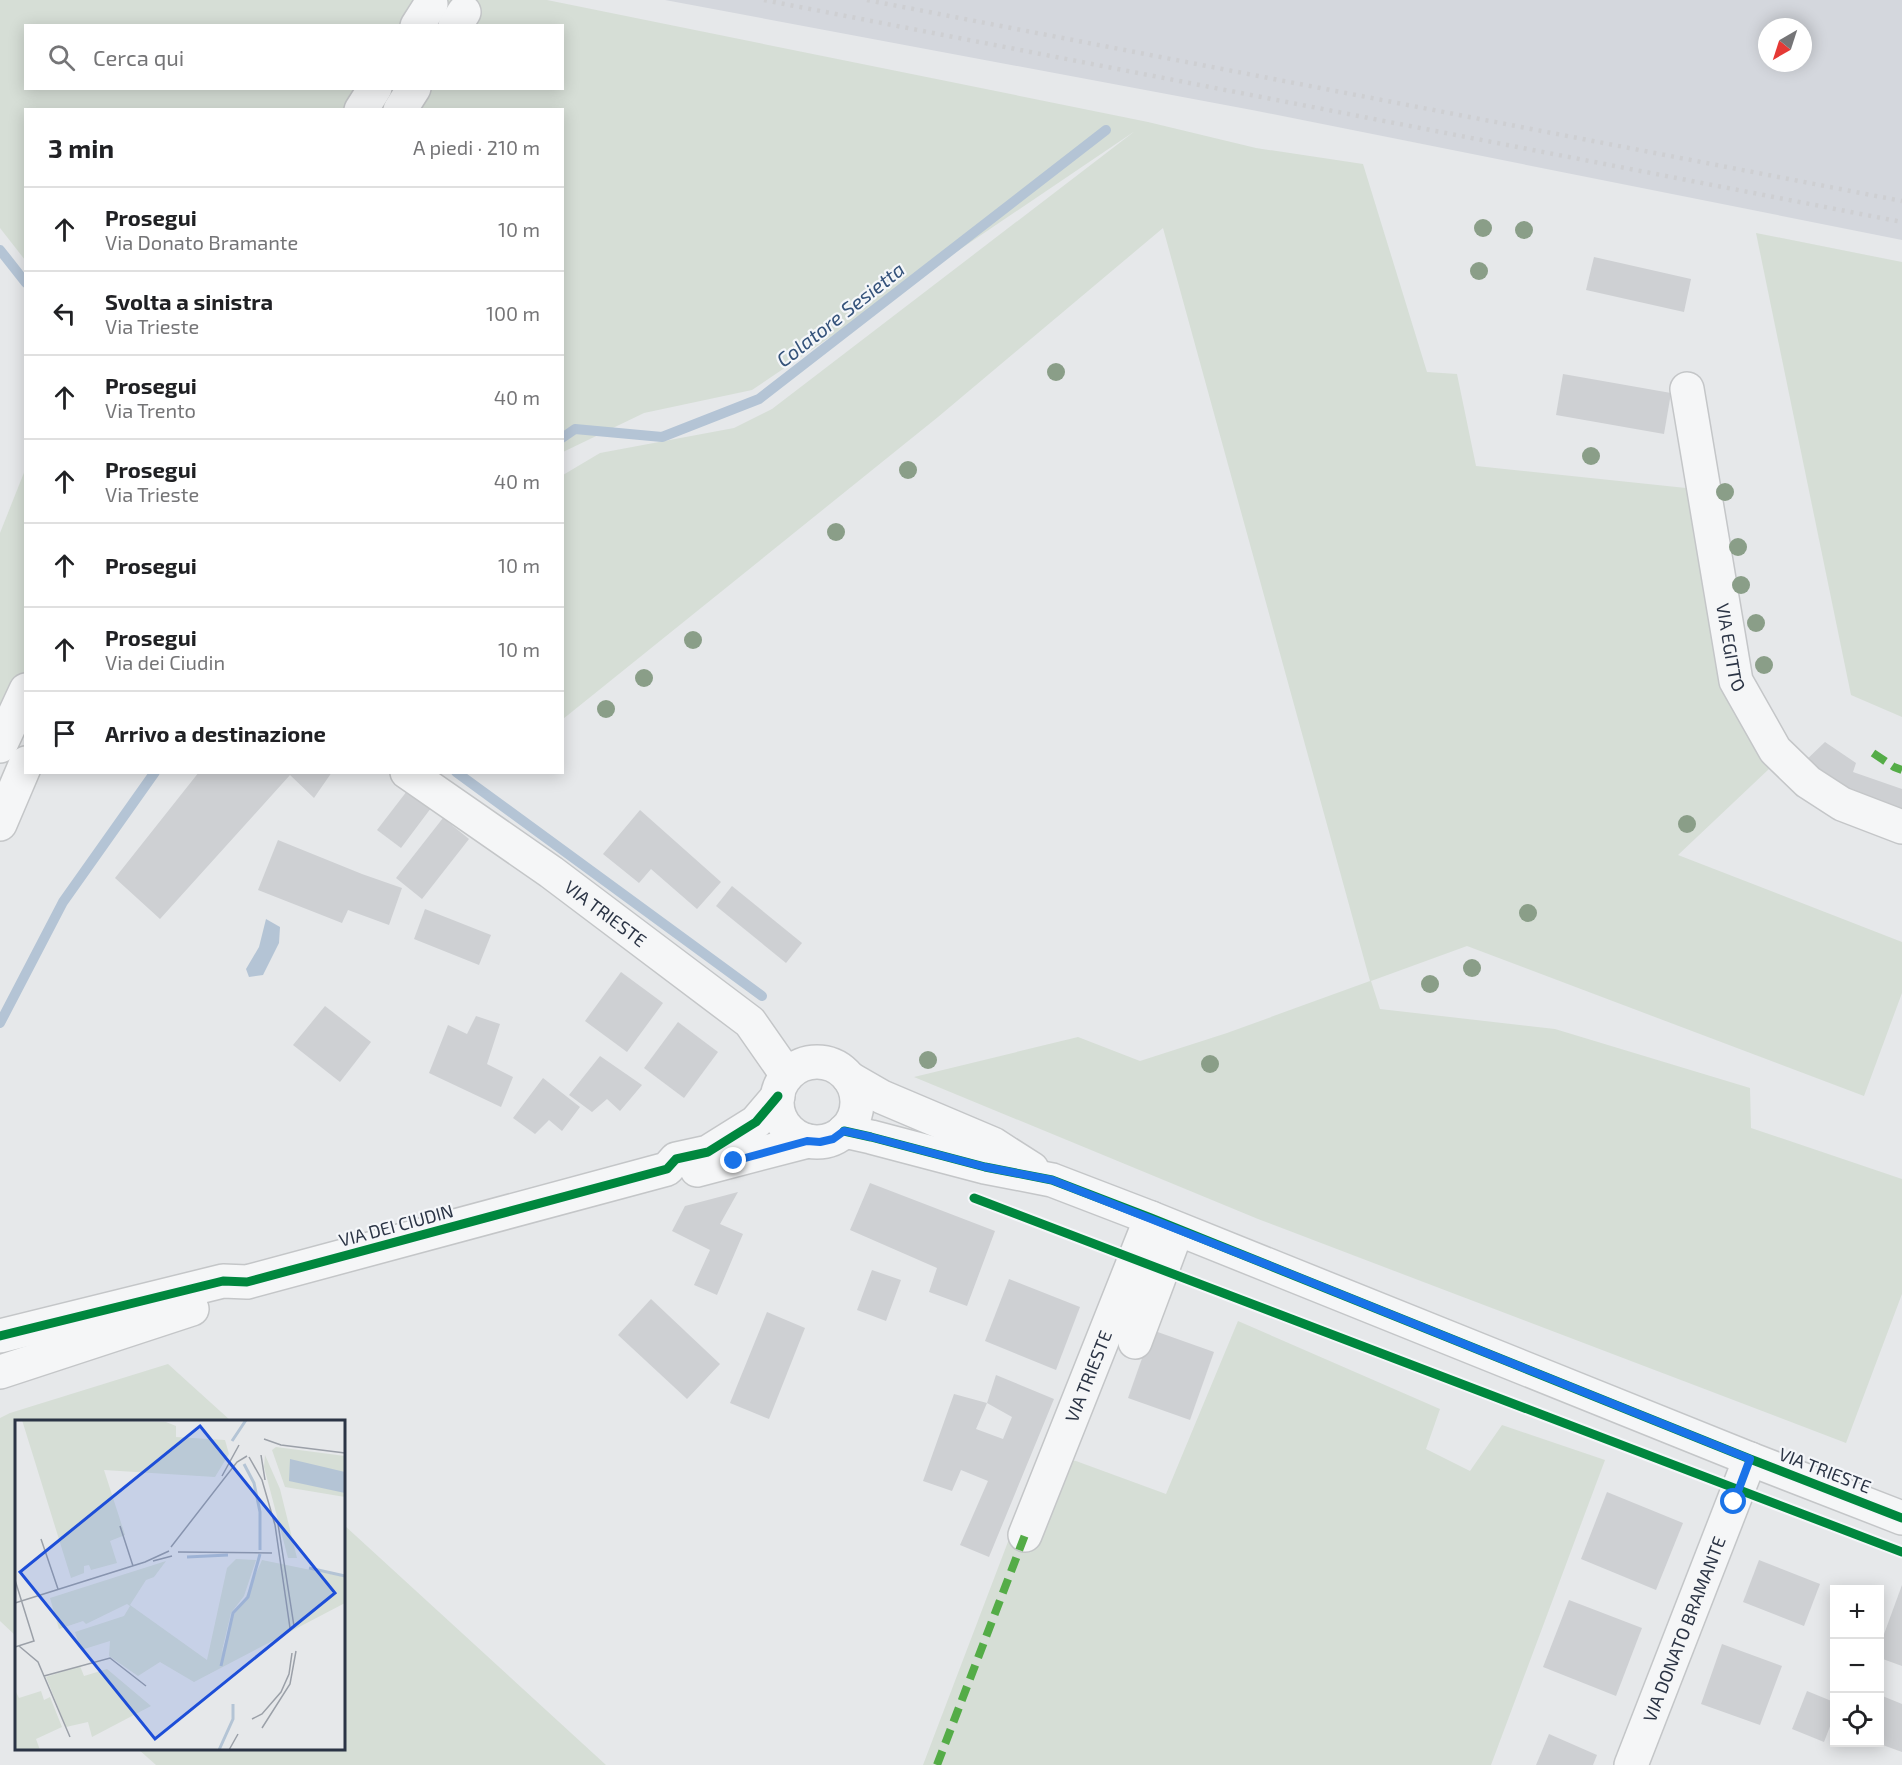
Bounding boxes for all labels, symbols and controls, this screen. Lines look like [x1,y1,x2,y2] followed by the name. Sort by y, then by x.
[1758,18,1812,72] north arrow
[24,24,564,90] search box
[45,41,78,74] icon: search
[93,44,184,70] text: Cerca qui
[48,132,114,163] text: 3 min
[413,135,540,159] text: A piedi · 210 m
[105,204,197,230] text: Prosegui
[48,213,81,246] icon: ahead
[498,217,540,241] text: 10 m
[105,230,298,254] text: Via Donato Bramante
[771,257,909,371] water label: Colatore Sesietta
[105,288,273,314] text: Svolta a sinistra
[48,297,81,330] icon: left
[486,301,540,325] text: 100 m
[105,314,199,338] text: Via Trieste
[105,372,197,398] text: Prosegui
[48,381,81,414] icon: ahead
[494,385,540,409] text: 40 m
[105,398,196,422] text: Via Trento
[105,456,197,482] text: Prosegui
[48,465,81,498] icon: ahead
[494,469,540,493] text: 40 m
[105,482,199,506] text: Via Trieste
[48,549,81,582] icon: ahead
[105,552,197,578] text: Prosegui
[498,553,540,577] text: 10 m
[1712,602,1751,696] street label: VIA EGITTO
[105,624,197,650] text: Prosegui
[48,633,81,666] icon: ahead
[498,637,540,661] text: 10 m
[105,650,225,674] text: Via dei Ciudin
[48,717,81,750] icon: arrive
[105,720,326,746] text: Arrivo a destinazione
[560,875,651,951] street label: VIA TRIESTE
[720,1147,746,1173] route end
[336,1199,456,1251] street label: VIA DEI CIUDIN
[1060,1327,1116,1425] street label: VIA TRIESTE
[15,1420,345,1750] inset map
[1776,1442,1874,1498] street label: VIA TRIESTE
[1720,1488,1746,1514] route start
[1638,1533,1730,1725] street label: VIA DONATO BRAMANTE
[1830,1585,1884,1747] map controls
[1830,1585,1884,1639] button: +
[1830,1639,1884,1693] button: −
[1830,1693,1884,1747] button: locate

